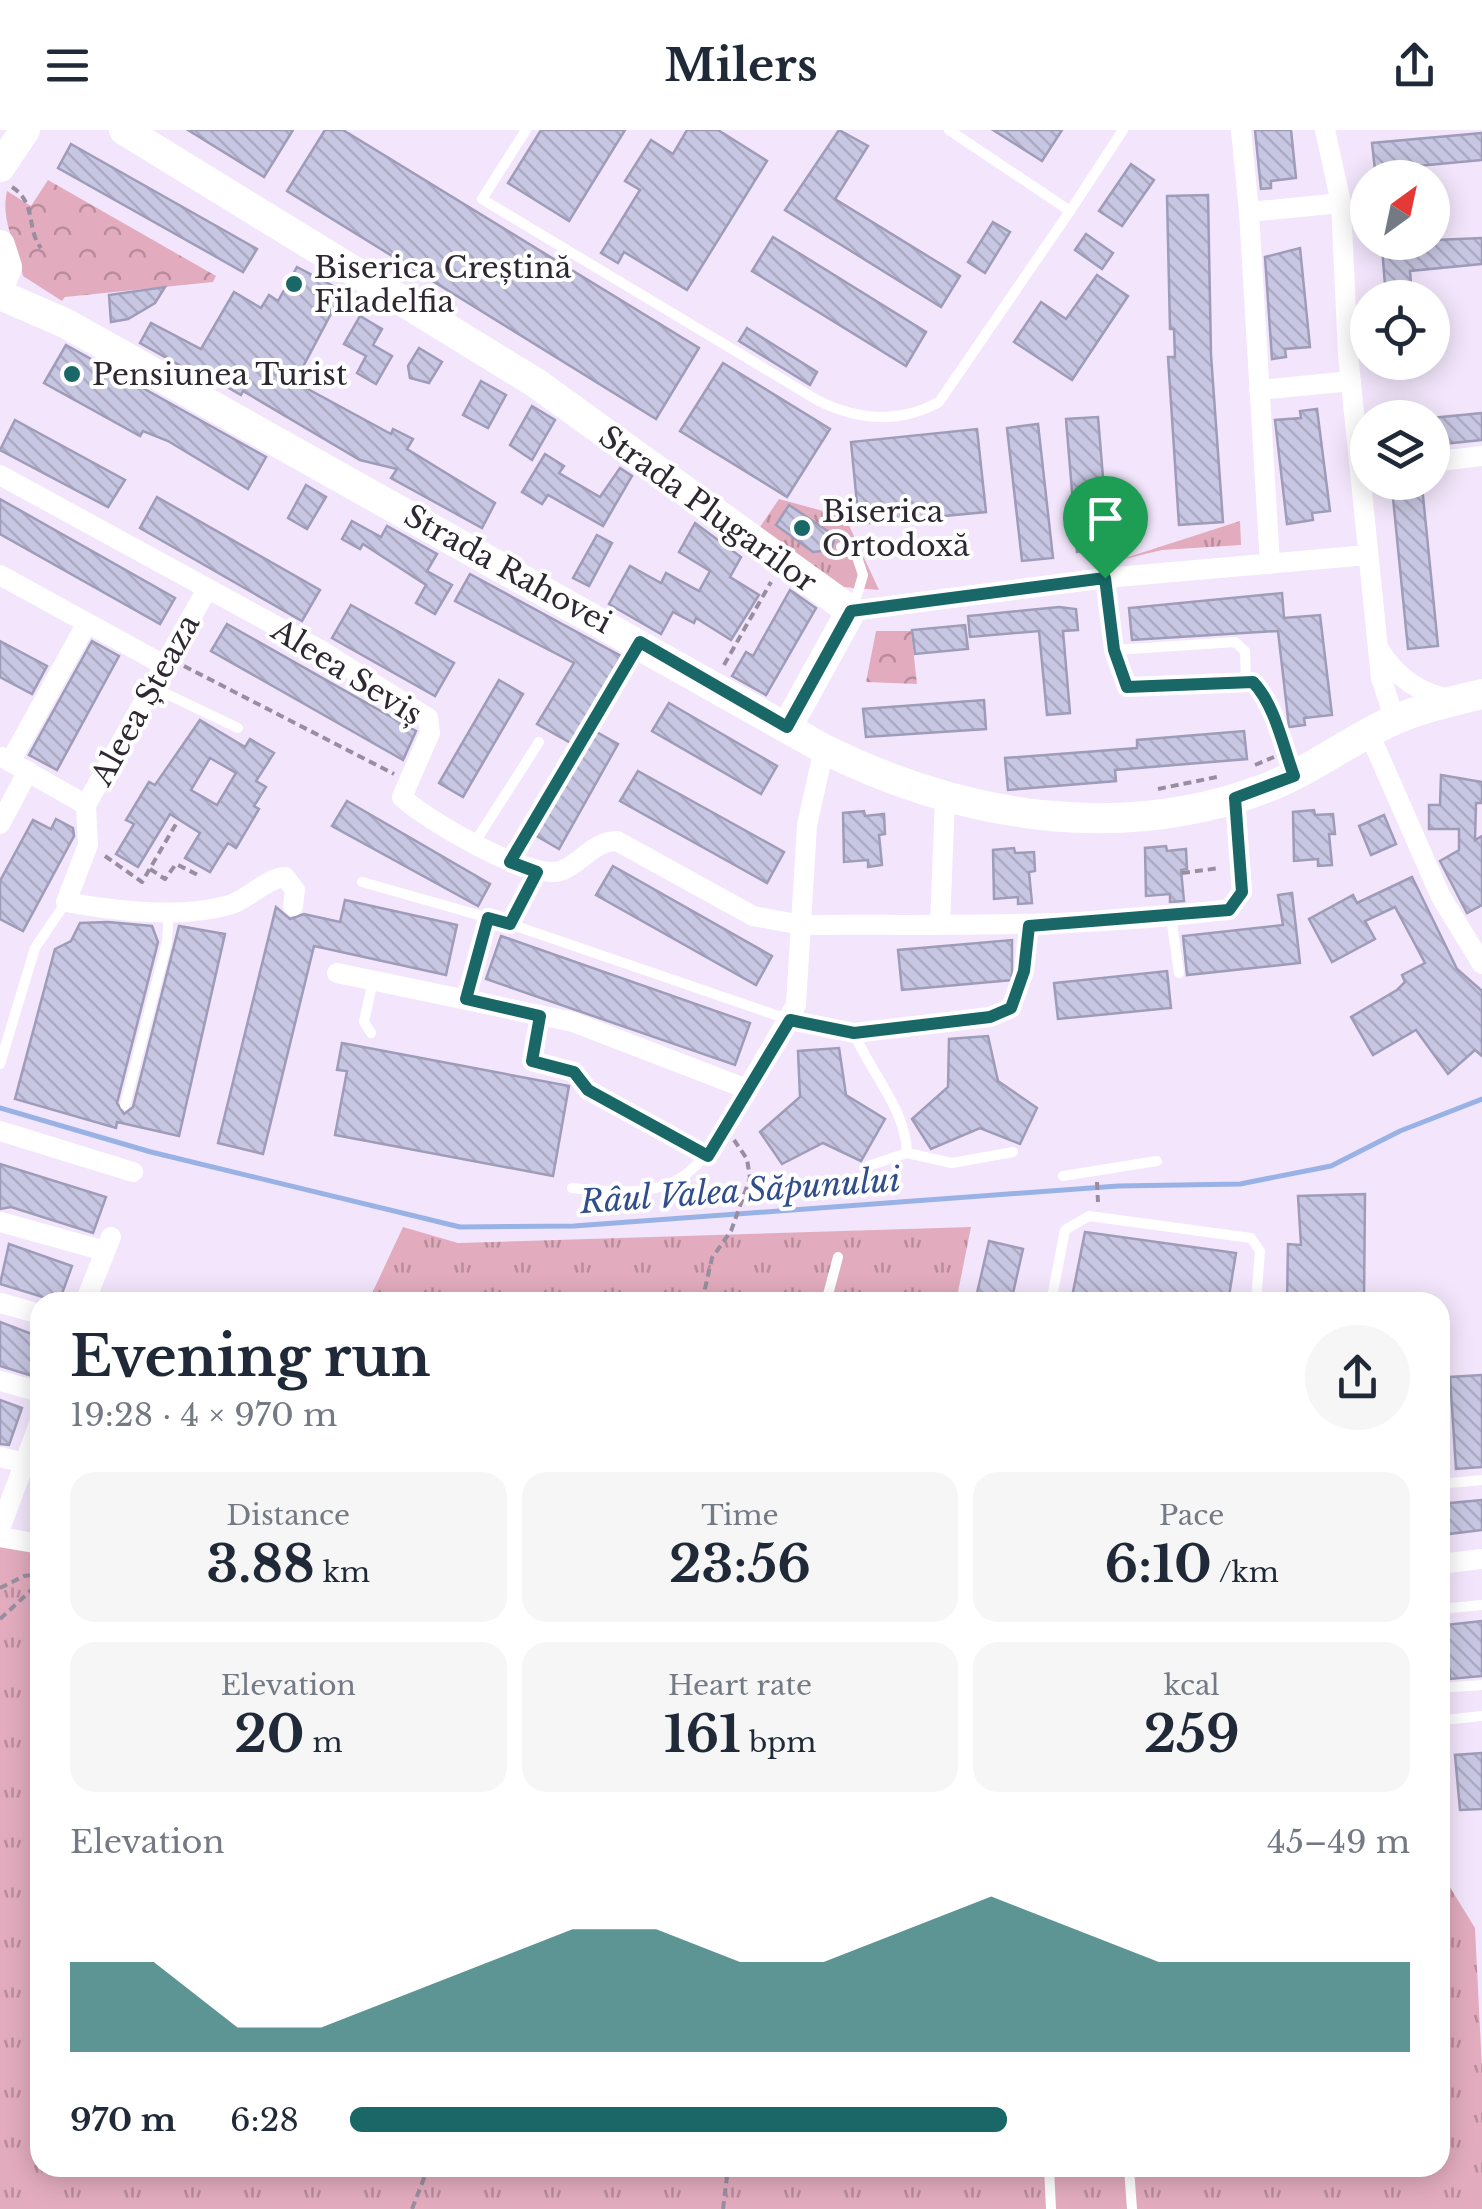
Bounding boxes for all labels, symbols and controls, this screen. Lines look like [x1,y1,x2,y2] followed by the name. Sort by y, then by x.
[664,37,818,93] text: Milers
[40,38,95,93] icon: menu
[1387,38,1442,93] icon: share
[1350,160,1450,260] north arrow
[1350,160,1450,500] map controls
[314,249,572,320] place label: Biserica Creștină Filadelfia
[283,273,305,295] marker: Biserica Creștină Filadelfia
[1350,280,1450,380] button: locate
[92,356,348,393] place label: Pensiunea Turist
[61,363,83,385] marker: Pensiunea Turist
[1350,400,1450,500] button: layers
[592,418,825,601] street label: Strada Plugarilor
[1063,476,1148,579] pin
[1078,491,1133,546] icon: arrive
[822,493,970,564] place label: Biserica Ortodoxă
[398,497,618,641] street label: Strada Rahovei
[791,517,813,539] marker: Biserica Ortodoxă
[82,608,207,793] street label: Aleea Șteaza
[264,611,429,733] street label: Aleea Seviș
[577,1160,902,1222] water label: Râul Valea Săpunului
[70,1323,430,1391] text: Evening run
[1305,1325,1410,1430] button: share
[70,1395,337,1435] text: 19:28 · 4 × 970 m
[227,1498,350,1533] text: Distance
[701,1498,779,1533] text: Time
[1159,1498,1224,1533] text: Pace
[206,1533,315,1596] text: 3.88
[669,1533,811,1596] text: 23:56
[1104,1533,1212,1596] text: 6:10
[315,1555,370,1590] text: km
[1212,1555,1279,1590] text: /km
[221,1668,356,1703] text: Elevation
[668,1668,812,1703] text: Heart rate
[1164,1668,1220,1703] text: kcal
[234,1703,304,1766] text: 20
[664,1703,741,1766] text: 161
[1144,1703,1240,1766] text: 259
[304,1725,343,1760] text: m
[741,1725,816,1760] text: bpm
[70,1822,224,1862] text: Elevation
[1267,1822,1410,1862] text: 45–49 m
[70,2100,176,2140] text: 970 m
[230,2100,299,2140] text: 6:28

